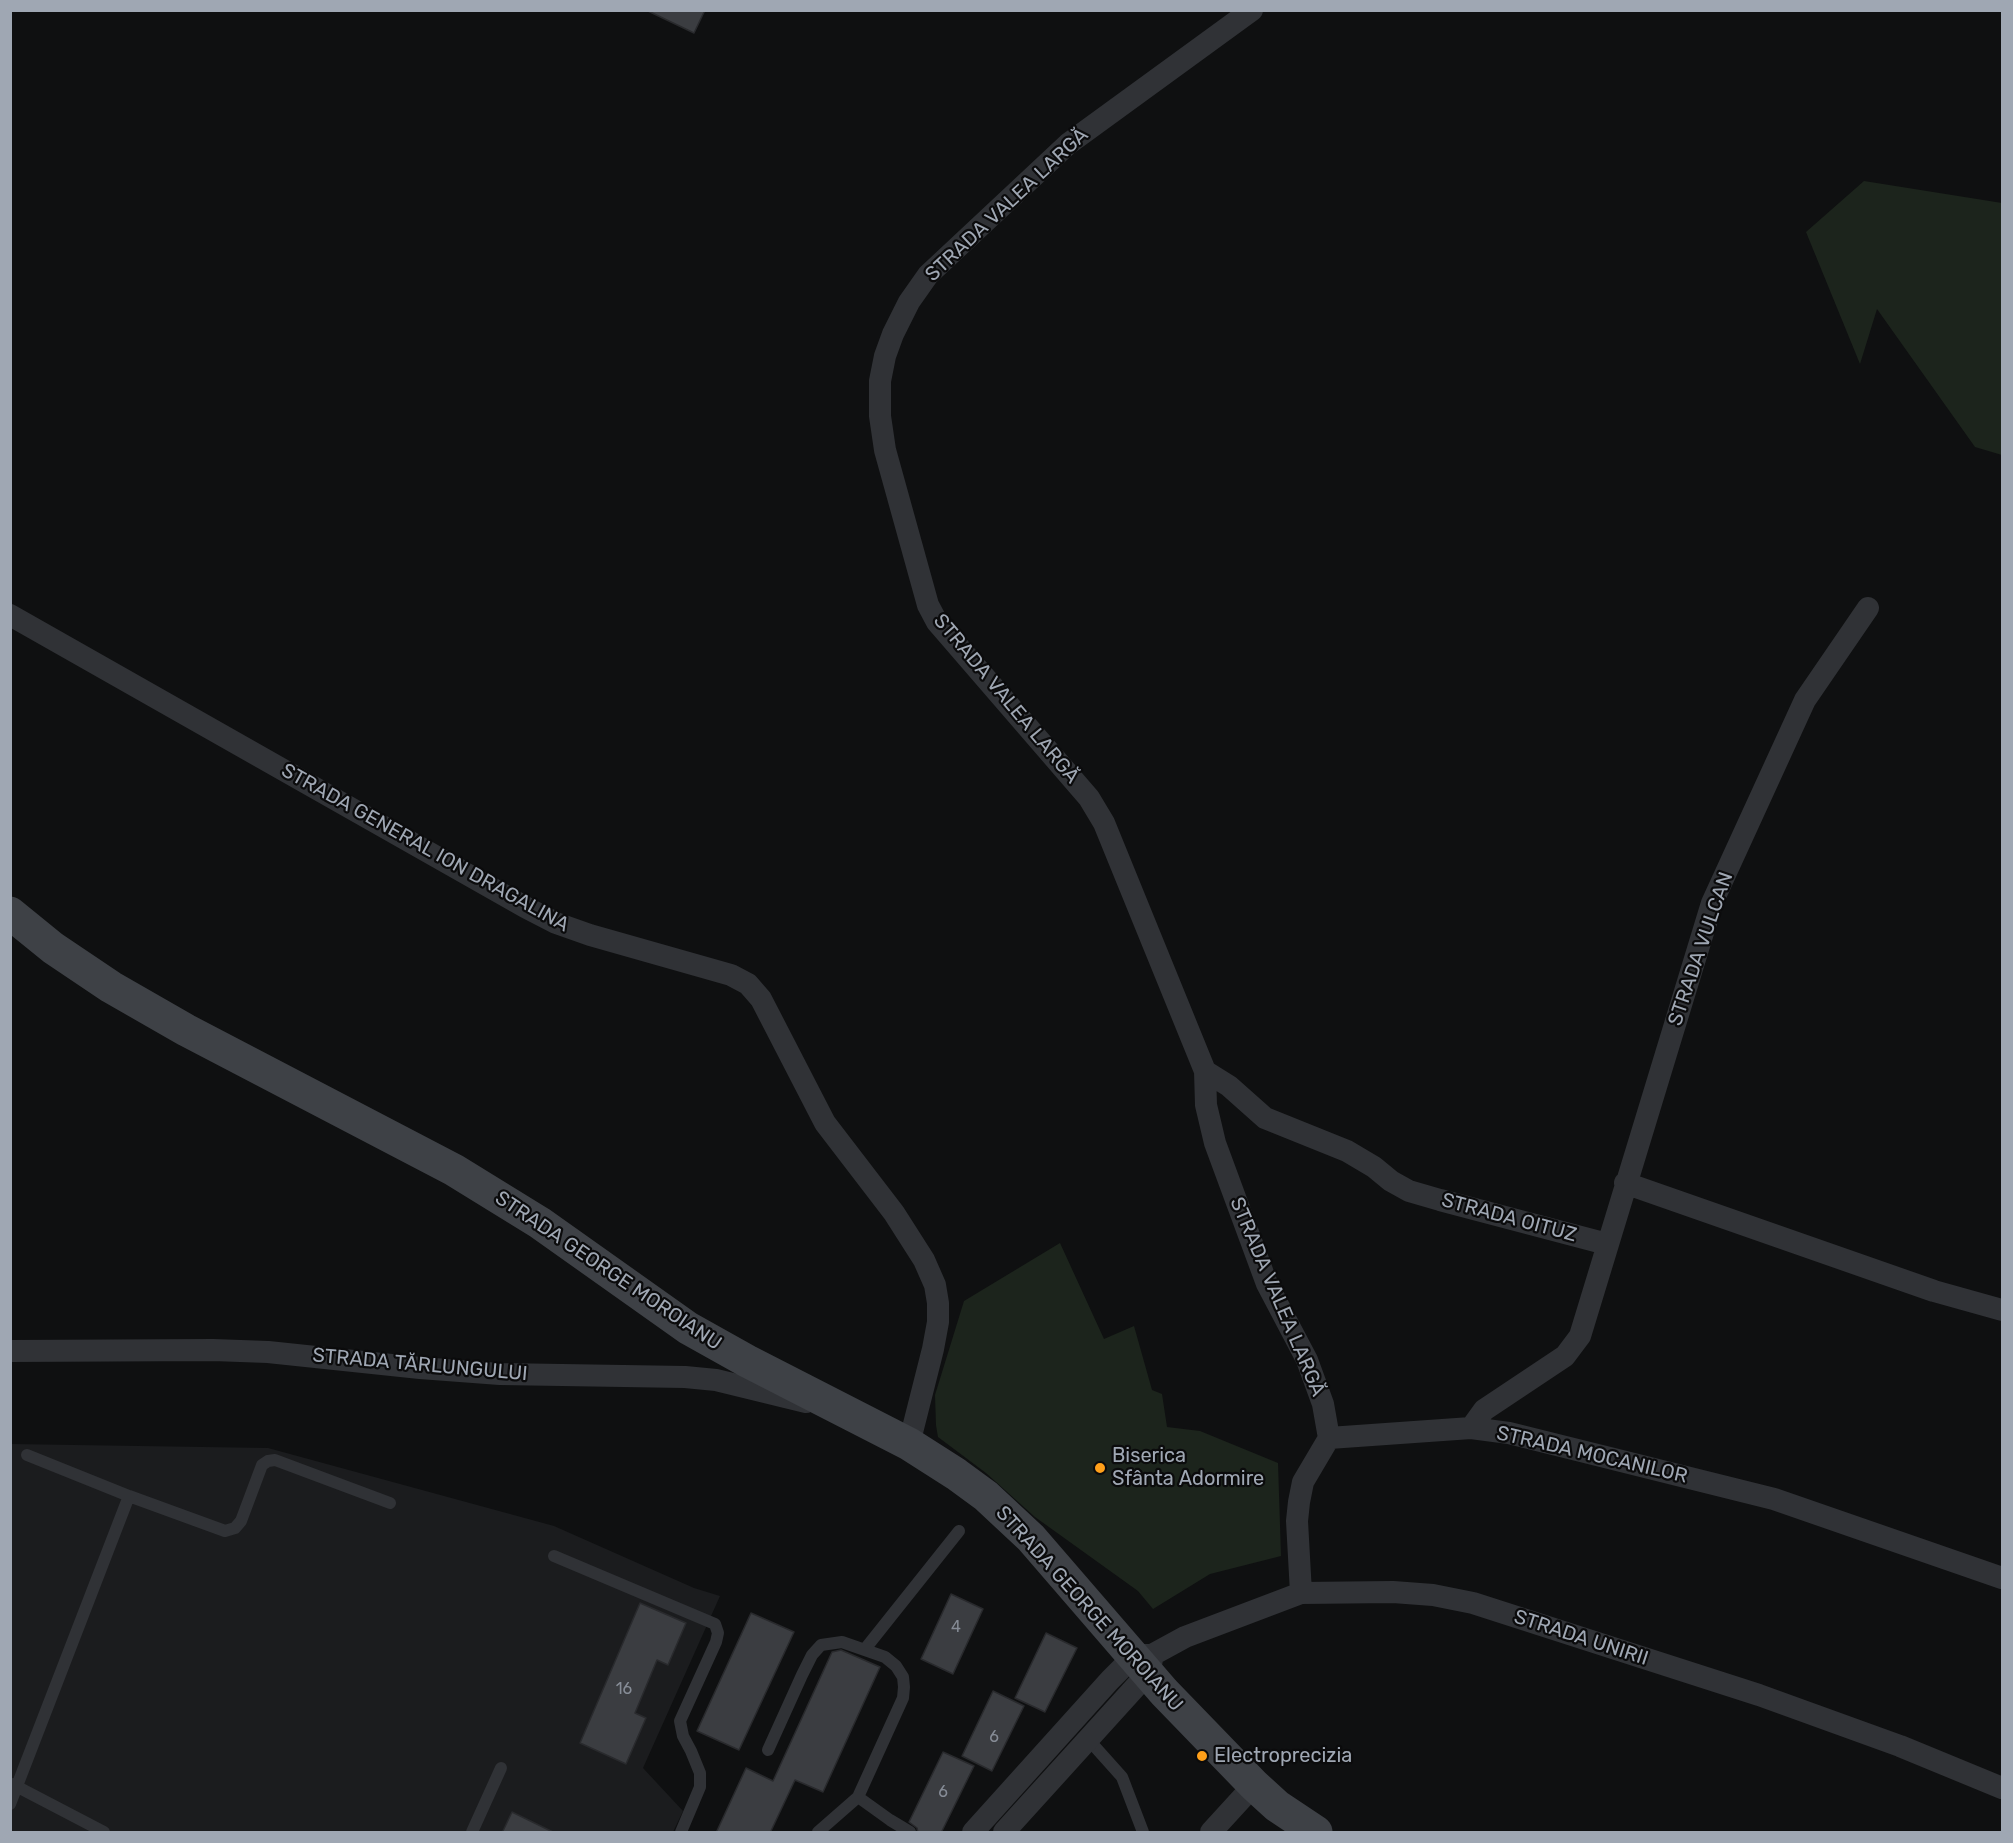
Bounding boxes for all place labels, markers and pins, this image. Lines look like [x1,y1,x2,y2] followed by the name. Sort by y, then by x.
[1112,1444,1264,1491] place label: Biserica Sfânta Adormire
[1093,1461,1107,1475] marker: Biserica Sfânta Adormire
[1214,1744,1352,1768] place label: Electroprecizia
[1195,1749,1209,1763] marker: Electroprecizia

